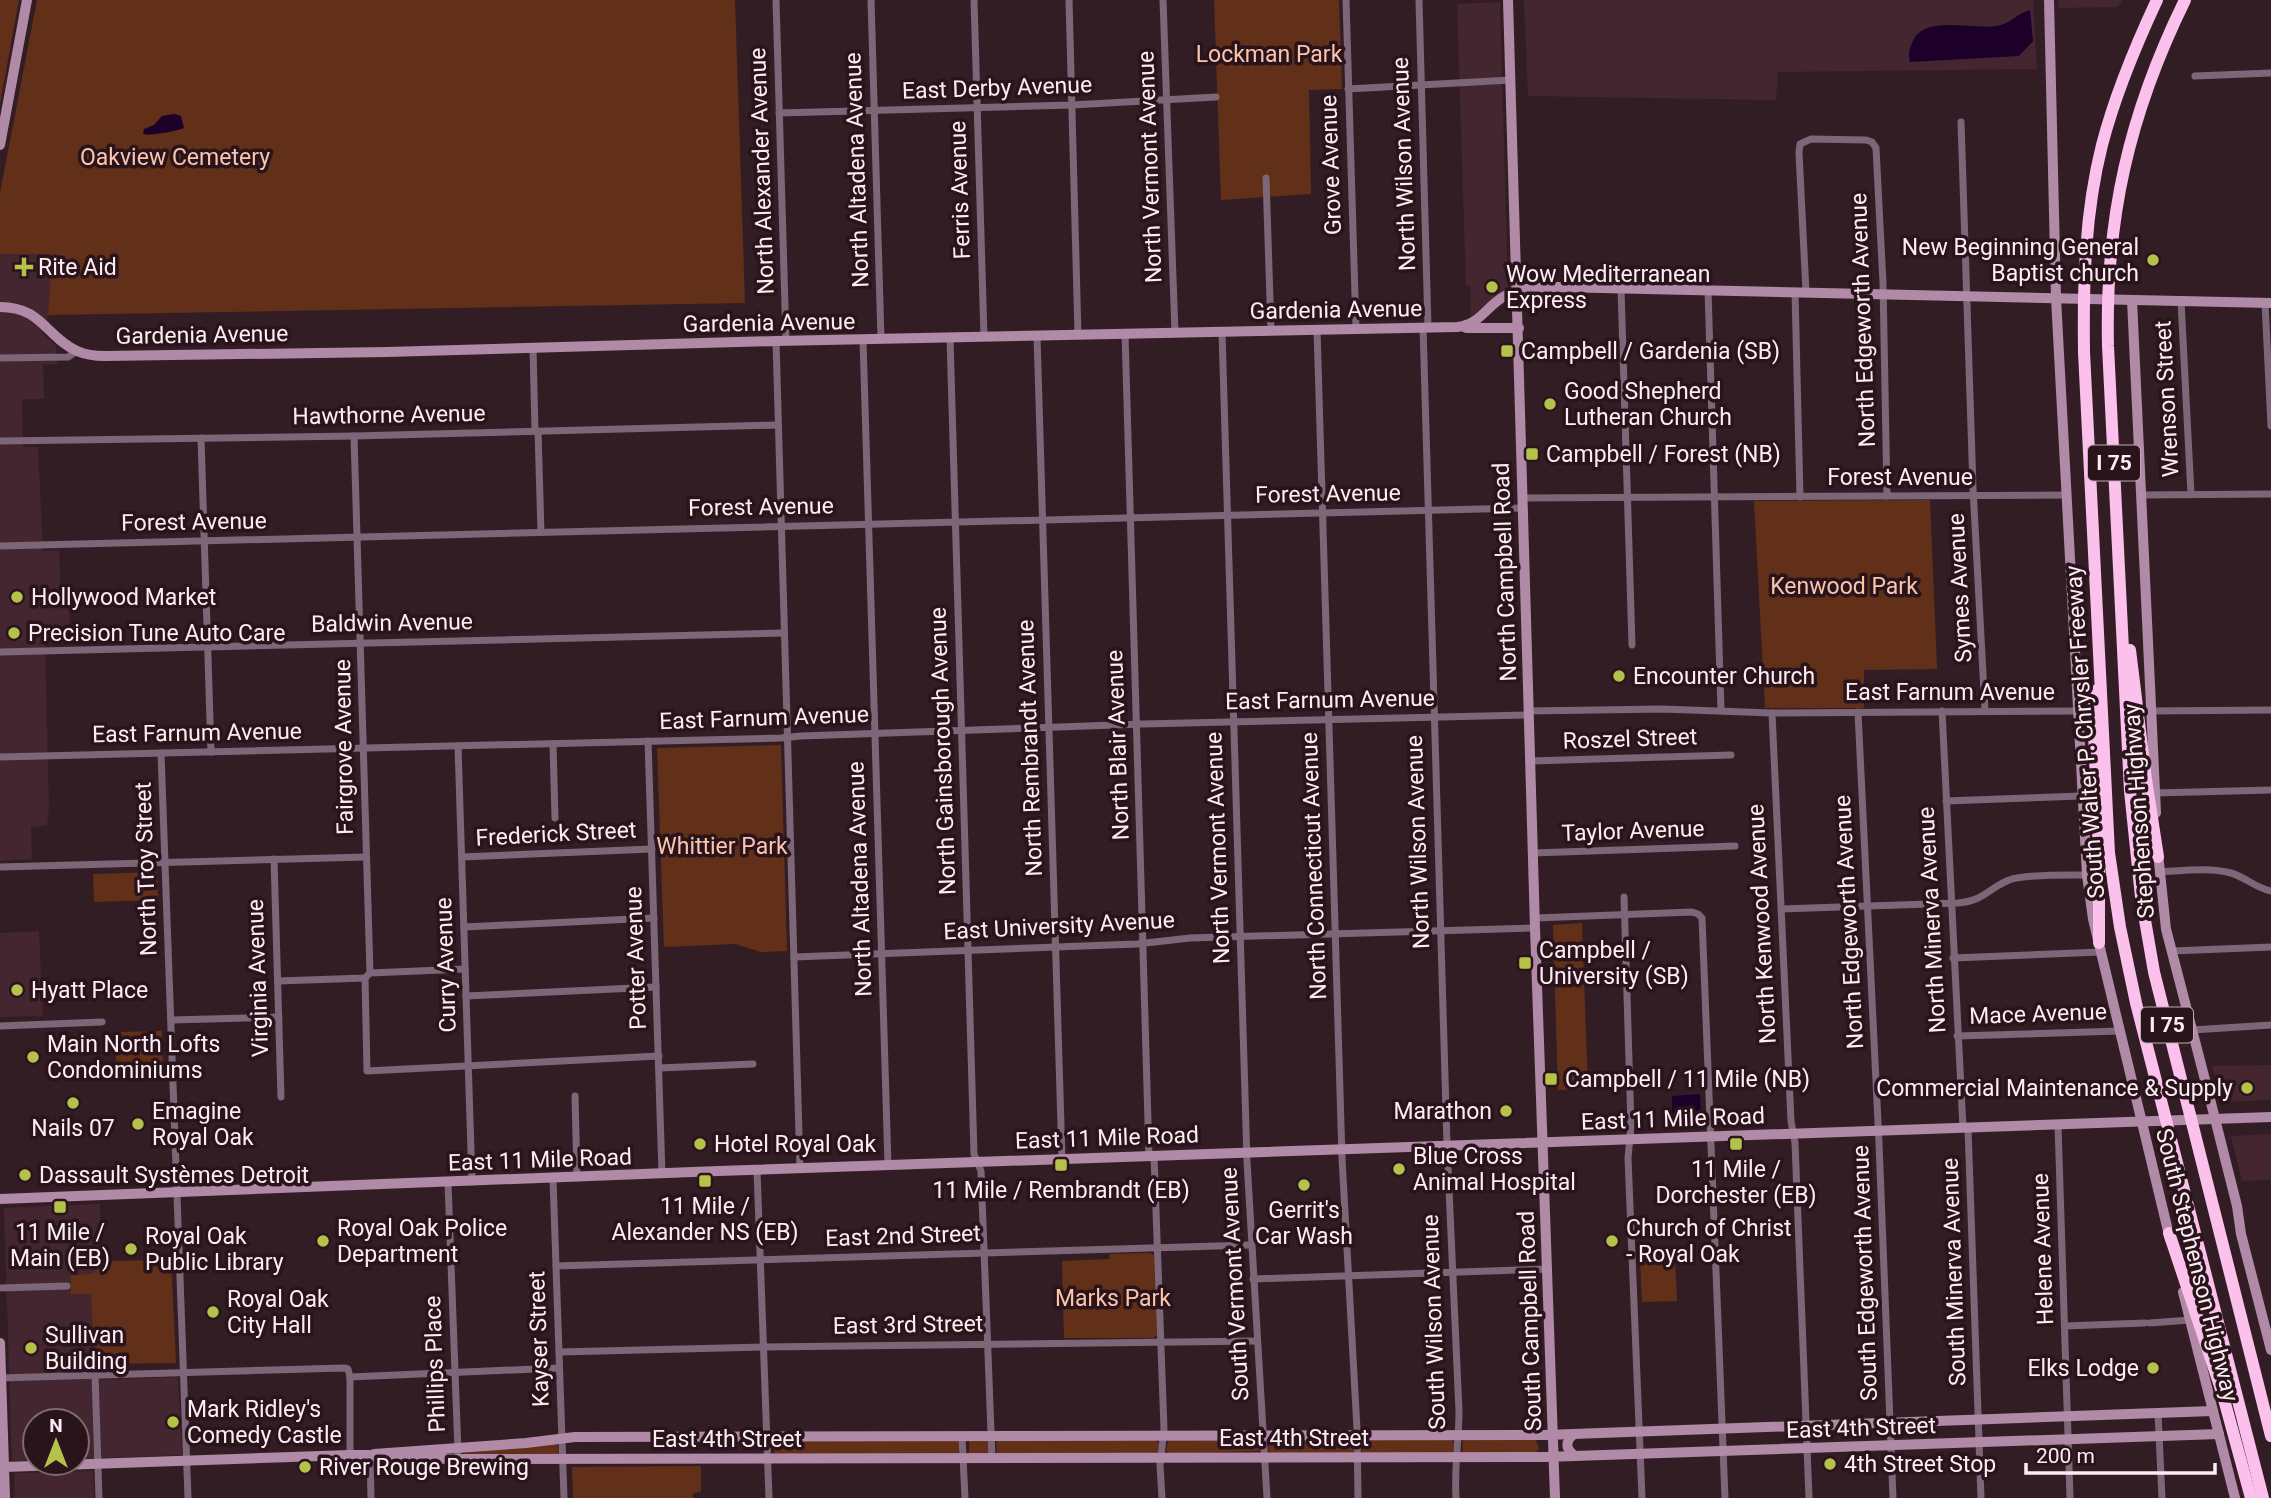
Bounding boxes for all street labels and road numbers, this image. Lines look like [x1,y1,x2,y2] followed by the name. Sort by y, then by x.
[744,47,780,295] street label: North Alexander Avenue
[1132,50,1168,284] street label: North Vermont Avenue
[839,52,875,288] street label: North Altadena Avenue
[1387,57,1421,271] street label: North Wilson Avenue
[901,71,1093,105] street label: East Derby Avenue
[1315,94,1347,236] street label: Grove Avenue
[944,120,976,260] street label: Ferris Avenue
[1845,192,1881,448] street label: North Edgeworth Avenue
[1249,295,1423,325] street label: Gardenia Avenue
[682,308,856,338] street label: Gardenia Avenue
[115,320,289,350] street label: Gardenia Avenue
[2149,320,2185,478] street label: Wrenson Street
[292,400,486,430] street label: Hawthorne Avenue
[2088,446,2140,480] road number: I 75
[1488,462,1522,682] street label: North Campbell Road
[1827,464,1973,491] street label: Forest Avenue
[1255,479,1401,509] street label: Forest Avenue
[688,492,834,522] street label: Forest Avenue
[121,507,267,537] street label: Forest Avenue
[1943,513,1977,663] street label: Symes Avenue
[2060,564,2110,900] street label: South Walter P. Chrysler Freeway
[924,607,962,895] street label: North Gainsborough Avenue
[311,608,473,638] street label: Baldwin Avenue
[1012,619,1048,877] street label: North Rembrandt Avenue
[1101,649,1135,841] street label: North Blair Avenue
[329,659,359,835] street label: Fairgrove Avenue
[1845,679,2055,706] street label: East Farnum Avenue
[1225,685,1435,715] street label: East Farnum Avenue
[659,701,869,735] street label: East Farnum Avenue
[2118,703,2160,919] street label: Stephenson Highway
[92,718,302,748] street label: East Farnum Avenue
[1562,723,1698,755] street label: Roszel Street
[1200,731,1236,965] street label: North Vermont Avenue
[1296,732,1332,1000] street label: North Connecticut Avenue
[1401,735,1435,949] street label: North Wilson Avenue
[842,761,878,997] street label: North Altadena Avenue
[129,782,163,956] street label: North Troy Street
[1829,794,1869,1050] street label: North Edgeworth Avenue
[1742,803,1782,1045] street label: North Kenwood Avenue
[1913,806,1951,1034] street label: North Minerva Avenue
[1561,815,1705,847] street label: Taylor Avenue
[475,816,637,852] street label: Frederick Street
[620,886,652,1030] street label: Potter Avenue
[430,897,462,1033] street label: Curry Avenue
[242,899,274,1057] street label: Virginia Avenue
[943,906,1175,946] street label: East University Avenue
[1969,998,2107,1030] street label: Mace Avenue
[2141,1007,2193,1042] road number: I 75
[1580,1102,1766,1136] street label: East 11 Mile Road
[1014,1121,1200,1155] street label: East 11 Mile Road
[2150,1126,2244,1405] street label: South Stephenson Highway
[447,1143,633,1177] street label: East 11 Mile Road
[1847,1145,1883,1401] street label: South Edgeworth Avenue
[1937,1157,1971,1387] street label: South Minerva Avenue
[1215,1166,1255,1402] street label: South Vermont Avenue
[2027,1172,2059,1326] street label: Helene Avenue
[1513,1210,1547,1432] street label: South Campbell Road
[1417,1214,1451,1430] street label: South Wilson Avenue
[825,1220,981,1252] street label: East 2nd Street
[523,1271,555,1407] street label: Kayser Street
[419,1295,451,1433] street label: Phillips Place
[833,1310,983,1340] street label: East 3rd Street
[1785,1412,1937,1444] street label: East 4th Street
[1219,1425,1369,1452] street label: East 4th Street
[652,1426,802,1453] street label: East 4th Street

